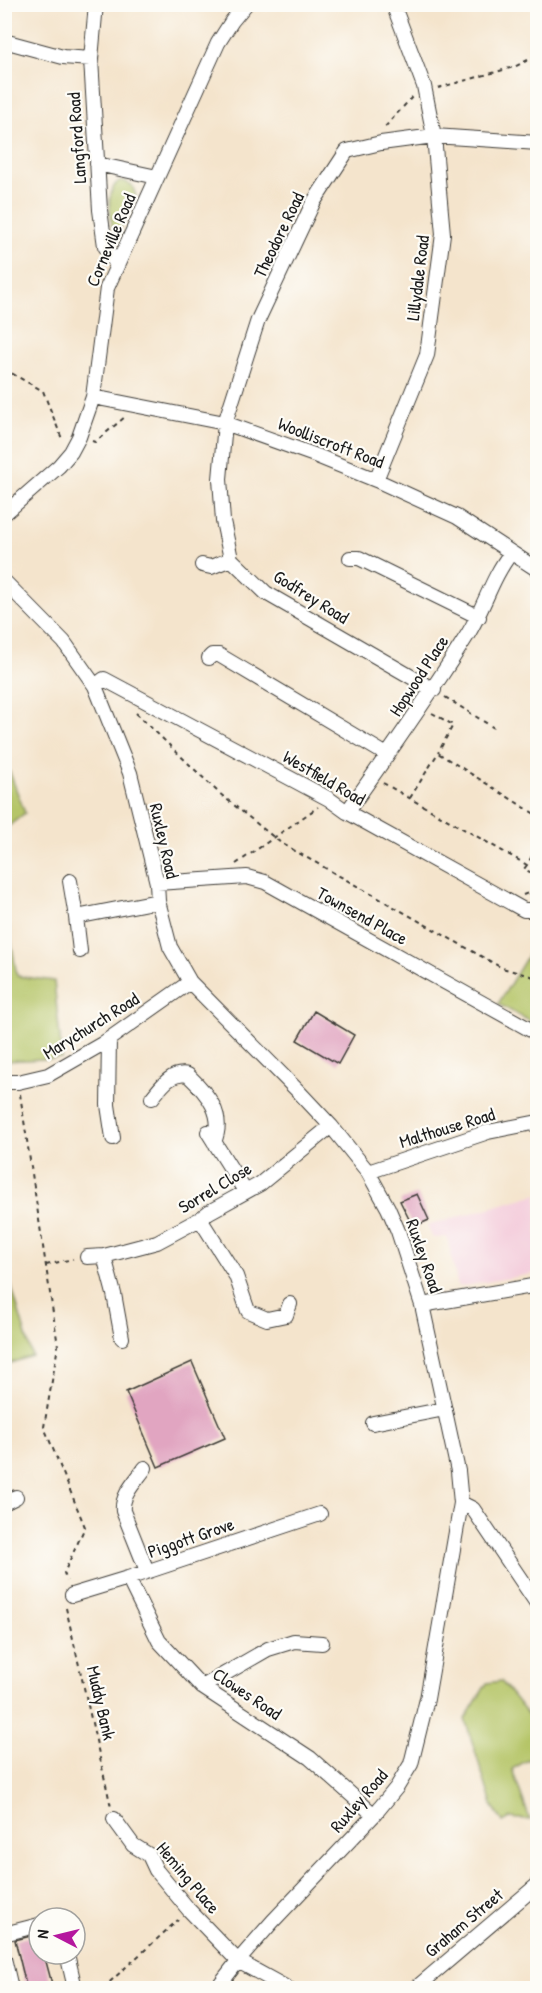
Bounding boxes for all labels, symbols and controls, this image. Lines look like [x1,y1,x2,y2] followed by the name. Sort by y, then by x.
[61,92,92,184] street label: Langford Road
[247,188,310,282] street label: Theodore Road
[80,189,141,290] street label: Corneville Road
[400,234,435,322] street label: Lillydale Road
[275,411,388,474] street label: Woolliscroft Road
[269,564,354,630] street label: Godfrey Road
[383,630,454,721] street label: Hopwood Place
[279,744,370,811] street label: Westfield Road
[144,801,185,881] street label: Ruxley Road
[312,880,412,951] street label: Townsend Place
[38,986,144,1065] street label: Marychurch Road
[396,1101,498,1154] street label: Malthouse Road
[173,1156,256,1219] street label: Sorrel Close
[400,1216,449,1296] street label: Ruxley Road
[144,1511,237,1564] street label: Piggott Grove
[208,1661,287,1726] street label: Clowes Road
[81,1663,122,1743] street label: Muddy Bank
[324,1764,393,1838] street label: Ruxley Road
[151,1836,226,1919] street label: Heming Place
[419,1882,509,1963] street label: Graham Street
[27,1906,87,1966] north arrow
[31,1928,54,1940] text: N

